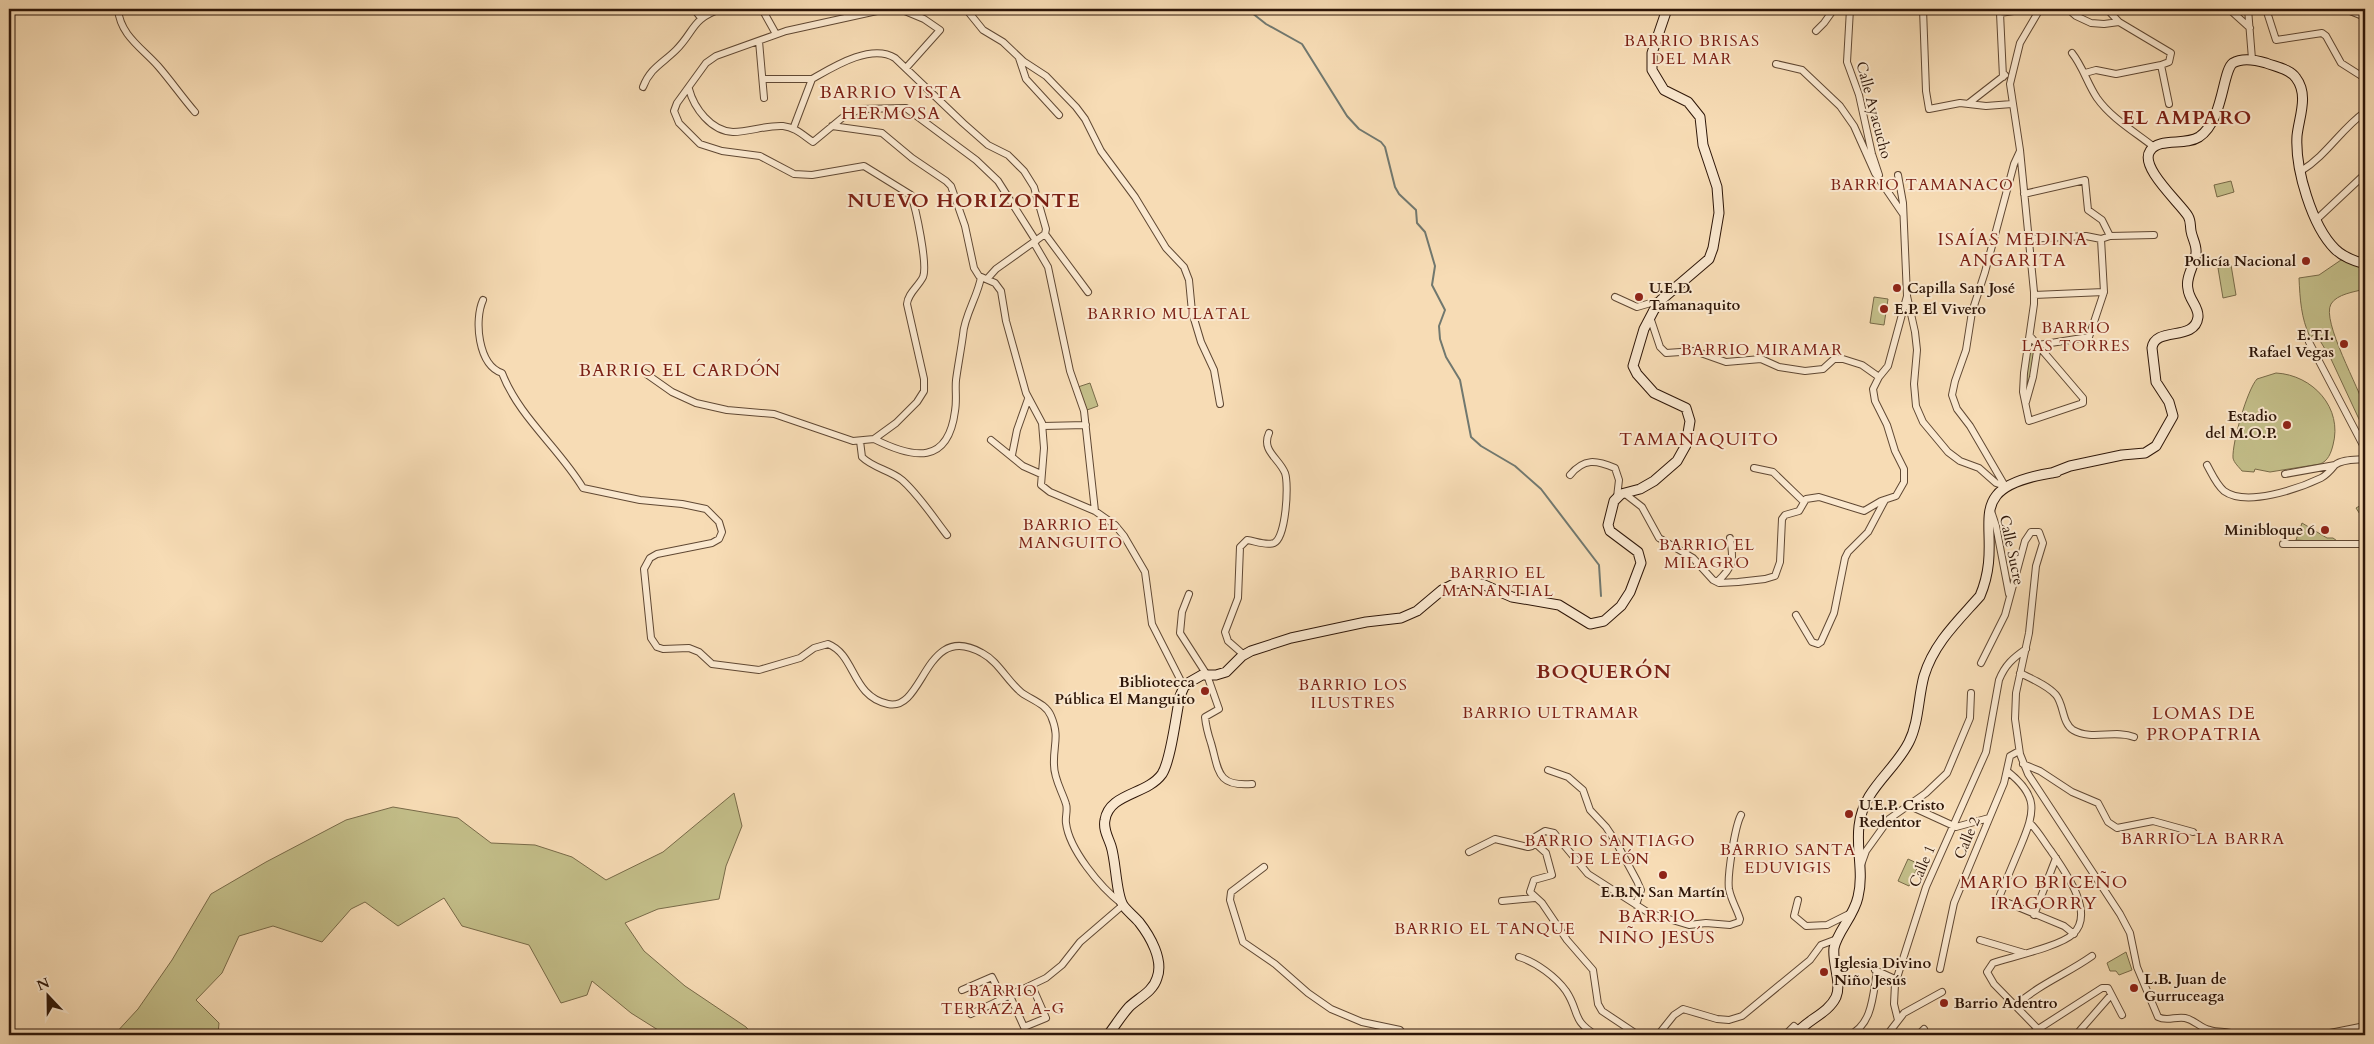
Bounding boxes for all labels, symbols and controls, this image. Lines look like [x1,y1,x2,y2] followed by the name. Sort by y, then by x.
[1624,30,1760,70] district label: BARRIO BRISAS DEL MAR
[1851,59,1897,161] street label: Calle Ayacucho
[820,80,962,126] district label: BARRIO VISTA HERMOSA
[2122,104,2252,131] district label: EL AMPARO
[1830,174,2014,196] district label: BARRIO TAMANACO
[847,187,1081,214] district label: NUEVO HORIZONTE
[1938,227,2088,273] district label: ISAÍAS MEDINA ANGARITA
[2184,251,2297,271] place label: Policía Nacional
[2300,255,2312,267] marker: Policía Nacional
[1649,278,1741,315] place label: U.E.D. Tamanaquito
[1907,278,2015,298] place label: Capilla San José
[1891,282,1903,294] marker: Capilla San José
[1633,291,1645,303] marker: U.E.D. Tamanaquito
[1894,299,1986,319] place label: E.P. El Vivero
[1087,303,1251,325] district label: BARRIO MULATAL
[1878,303,1890,315] marker: E.P. El Vivero
[2022,317,2131,357] district label: BARRIO LAS TORRES
[2248,325,2334,362] place label: E.T.I. Rafael Vegas
[2338,338,2350,350] marker: E.T.I. Rafael Vegas
[1681,339,1843,361] district label: BARRIO MIRAMAR
[579,358,781,383] district label: BARRIO EL CARDÓN
[2205,406,2277,443] place label: Estadio del M.O.P.
[2281,419,2293,431] marker: Estadio del M.O.P.
[1619,427,1779,452] district label: TAMANAQUITO
[1995,513,2029,587] street label: Calle Sucre
[1019,514,1123,554] district label: BARRIO EL MANGUITO
[2224,520,2315,540] place label: Minibloque 6
[2319,524,2331,536] marker: Minibloque 6
[1659,534,1755,574] district label: BARRIO EL MILAGRO
[1442,562,1554,602] district label: BARRIO EL MANANTIAL
[1536,658,1672,685] district label: BOQUERÓN
[1055,672,1196,709] place label: Bibliotecca Pública El Manguito
[1298,674,1408,714] district label: BARRIO LOS ILUSTRES
[1199,685,1211,697] marker: Bibliotecca Pública El Manguito
[2146,701,2262,747] district label: LOMAS DE PROPATRIA
[1462,702,1640,724] district label: BARRIO ULTRAMAR
[1859,795,1945,832] place label: U.E.P. Cristo Redentor
[1843,808,1855,820] marker: U.E.P. Cristo Redentor
[1949,814,1985,862] street label: Calle 2
[2121,828,2285,850] district label: BARRIO LA BARRA
[1524,830,1696,870] district label: BARRIO SANTIAGO DE LEÓN
[1720,839,1856,879] district label: BARRIO SANTA EDUVIGIS
[1904,842,1940,890] street label: Calle 1
[1657,869,1669,881] marker: E.B.N. San Martín
[1960,870,2128,916] district label: MARIO BRICEÑO IRAGORRY
[1601,882,1726,902] place label: E.B.N. San Martín
[1598,904,1716,950] district label: BARRIO NIÑO JESÚS
[1394,918,1576,940] district label: BARRIO EL TANQUE
[1834,953,1931,990] place label: Iglesia Divino Niño Jesús
[1818,966,1830,978] marker: Iglesia Divino Niño Jesús
[2144,969,2227,1006] place label: L.B. Juan de Gurruceaga
[22,972,72,1022] north arrow
[34,973,53,995] text: N
[941,980,1065,1020] district label: BARRIO TERRAZA A-G
[2128,982,2140,994] marker: L.B. Juan de Gurruceaga
[1954,993,2058,1013] place label: Barrio Adentro
[1938,997,1950,1009] marker: Barrio Adentro

